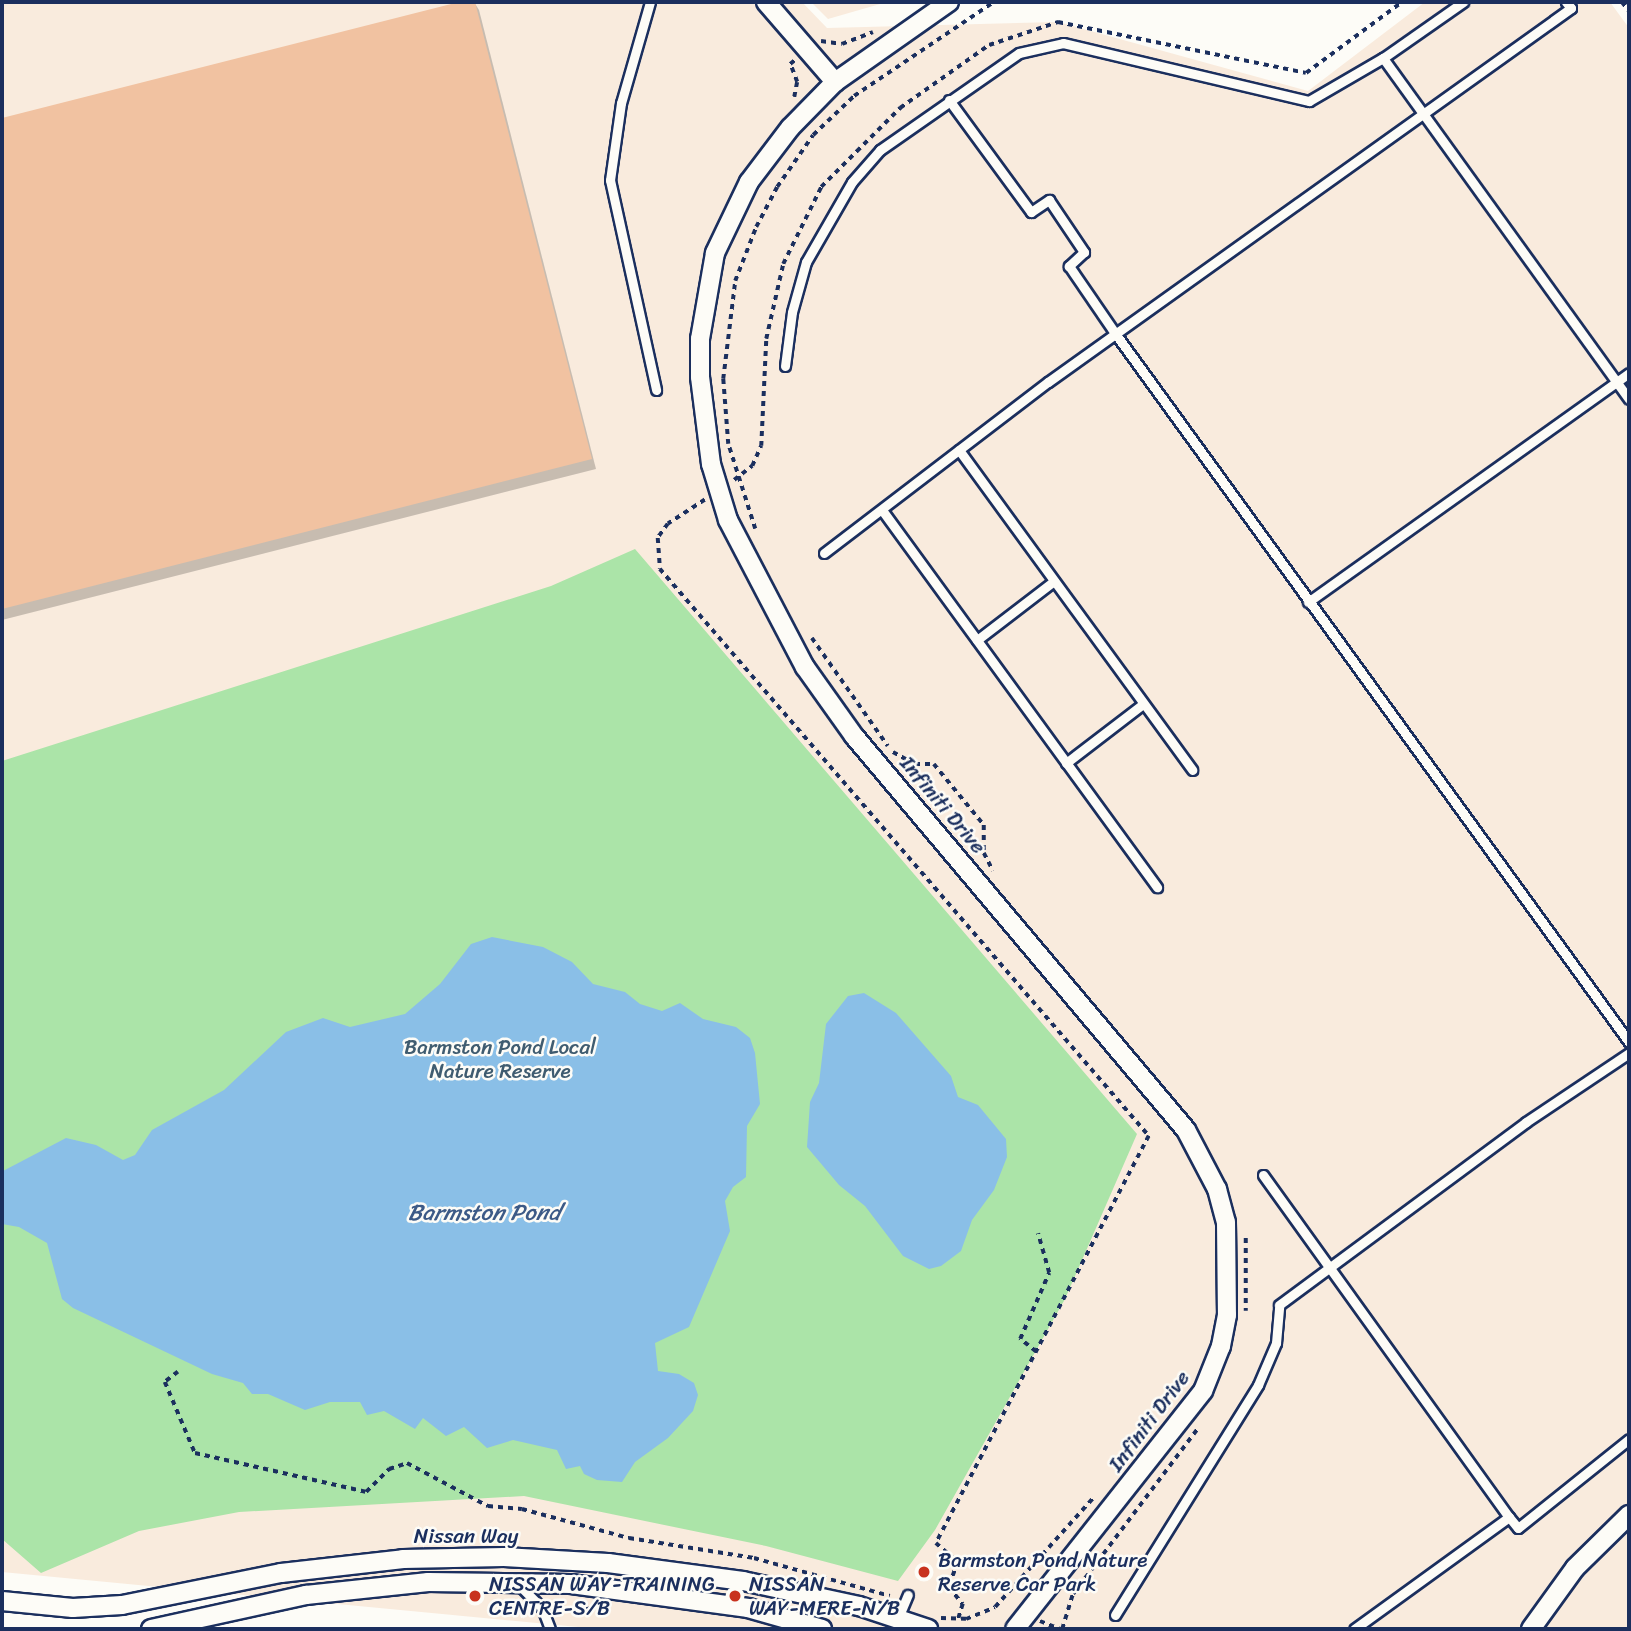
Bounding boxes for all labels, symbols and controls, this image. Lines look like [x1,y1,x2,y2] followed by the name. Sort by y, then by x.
[895,751,991,859] street label: Infiniti Drive
[404,1034,596,1084] park label: Barmston Pond Local Nature Reserve
[408,1199,560,1227] water label: Barmston Pond
[1103,1366,1195,1476] street label: Infiniti Drive
[414,1523,518,1549] street label: Nissan Way
[938,1547,1147,1597] place label: Barmston Pond Nature Reserve Car Park
[916,1564,932,1580] marker: Barmston Pond Nature Reserve Car Park
[489,1571,714,1621] place label: NISSAN WAY-TRAINING CENTRE-S/B
[749,1571,900,1621] place label: NISSAN WAY-MERE-N/B
[467,1588,483,1604] marker: NISSAN WAY-TRAINING CENTRE-S/B
[727,1588,743,1604] marker: NISSAN WAY-MERE-N/B

